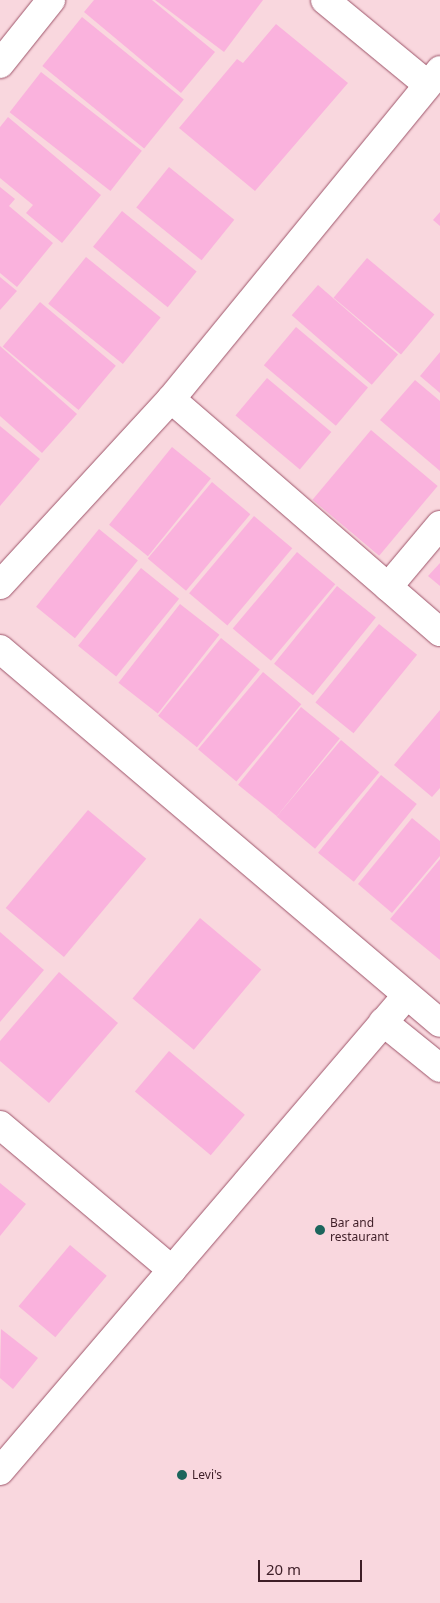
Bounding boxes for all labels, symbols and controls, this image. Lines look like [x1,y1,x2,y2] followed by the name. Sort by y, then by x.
[330,1216,389,1244] place label: Bar and restaurant
[314,1224,326,1236] marker: Bar and restaurant
[192,1468,222,1482] place label: Levi's
[176,1469,188,1481] marker: Levi's
[260,1550,364,1582] scale bar
[266,1559,301,1579] text: 20 m

